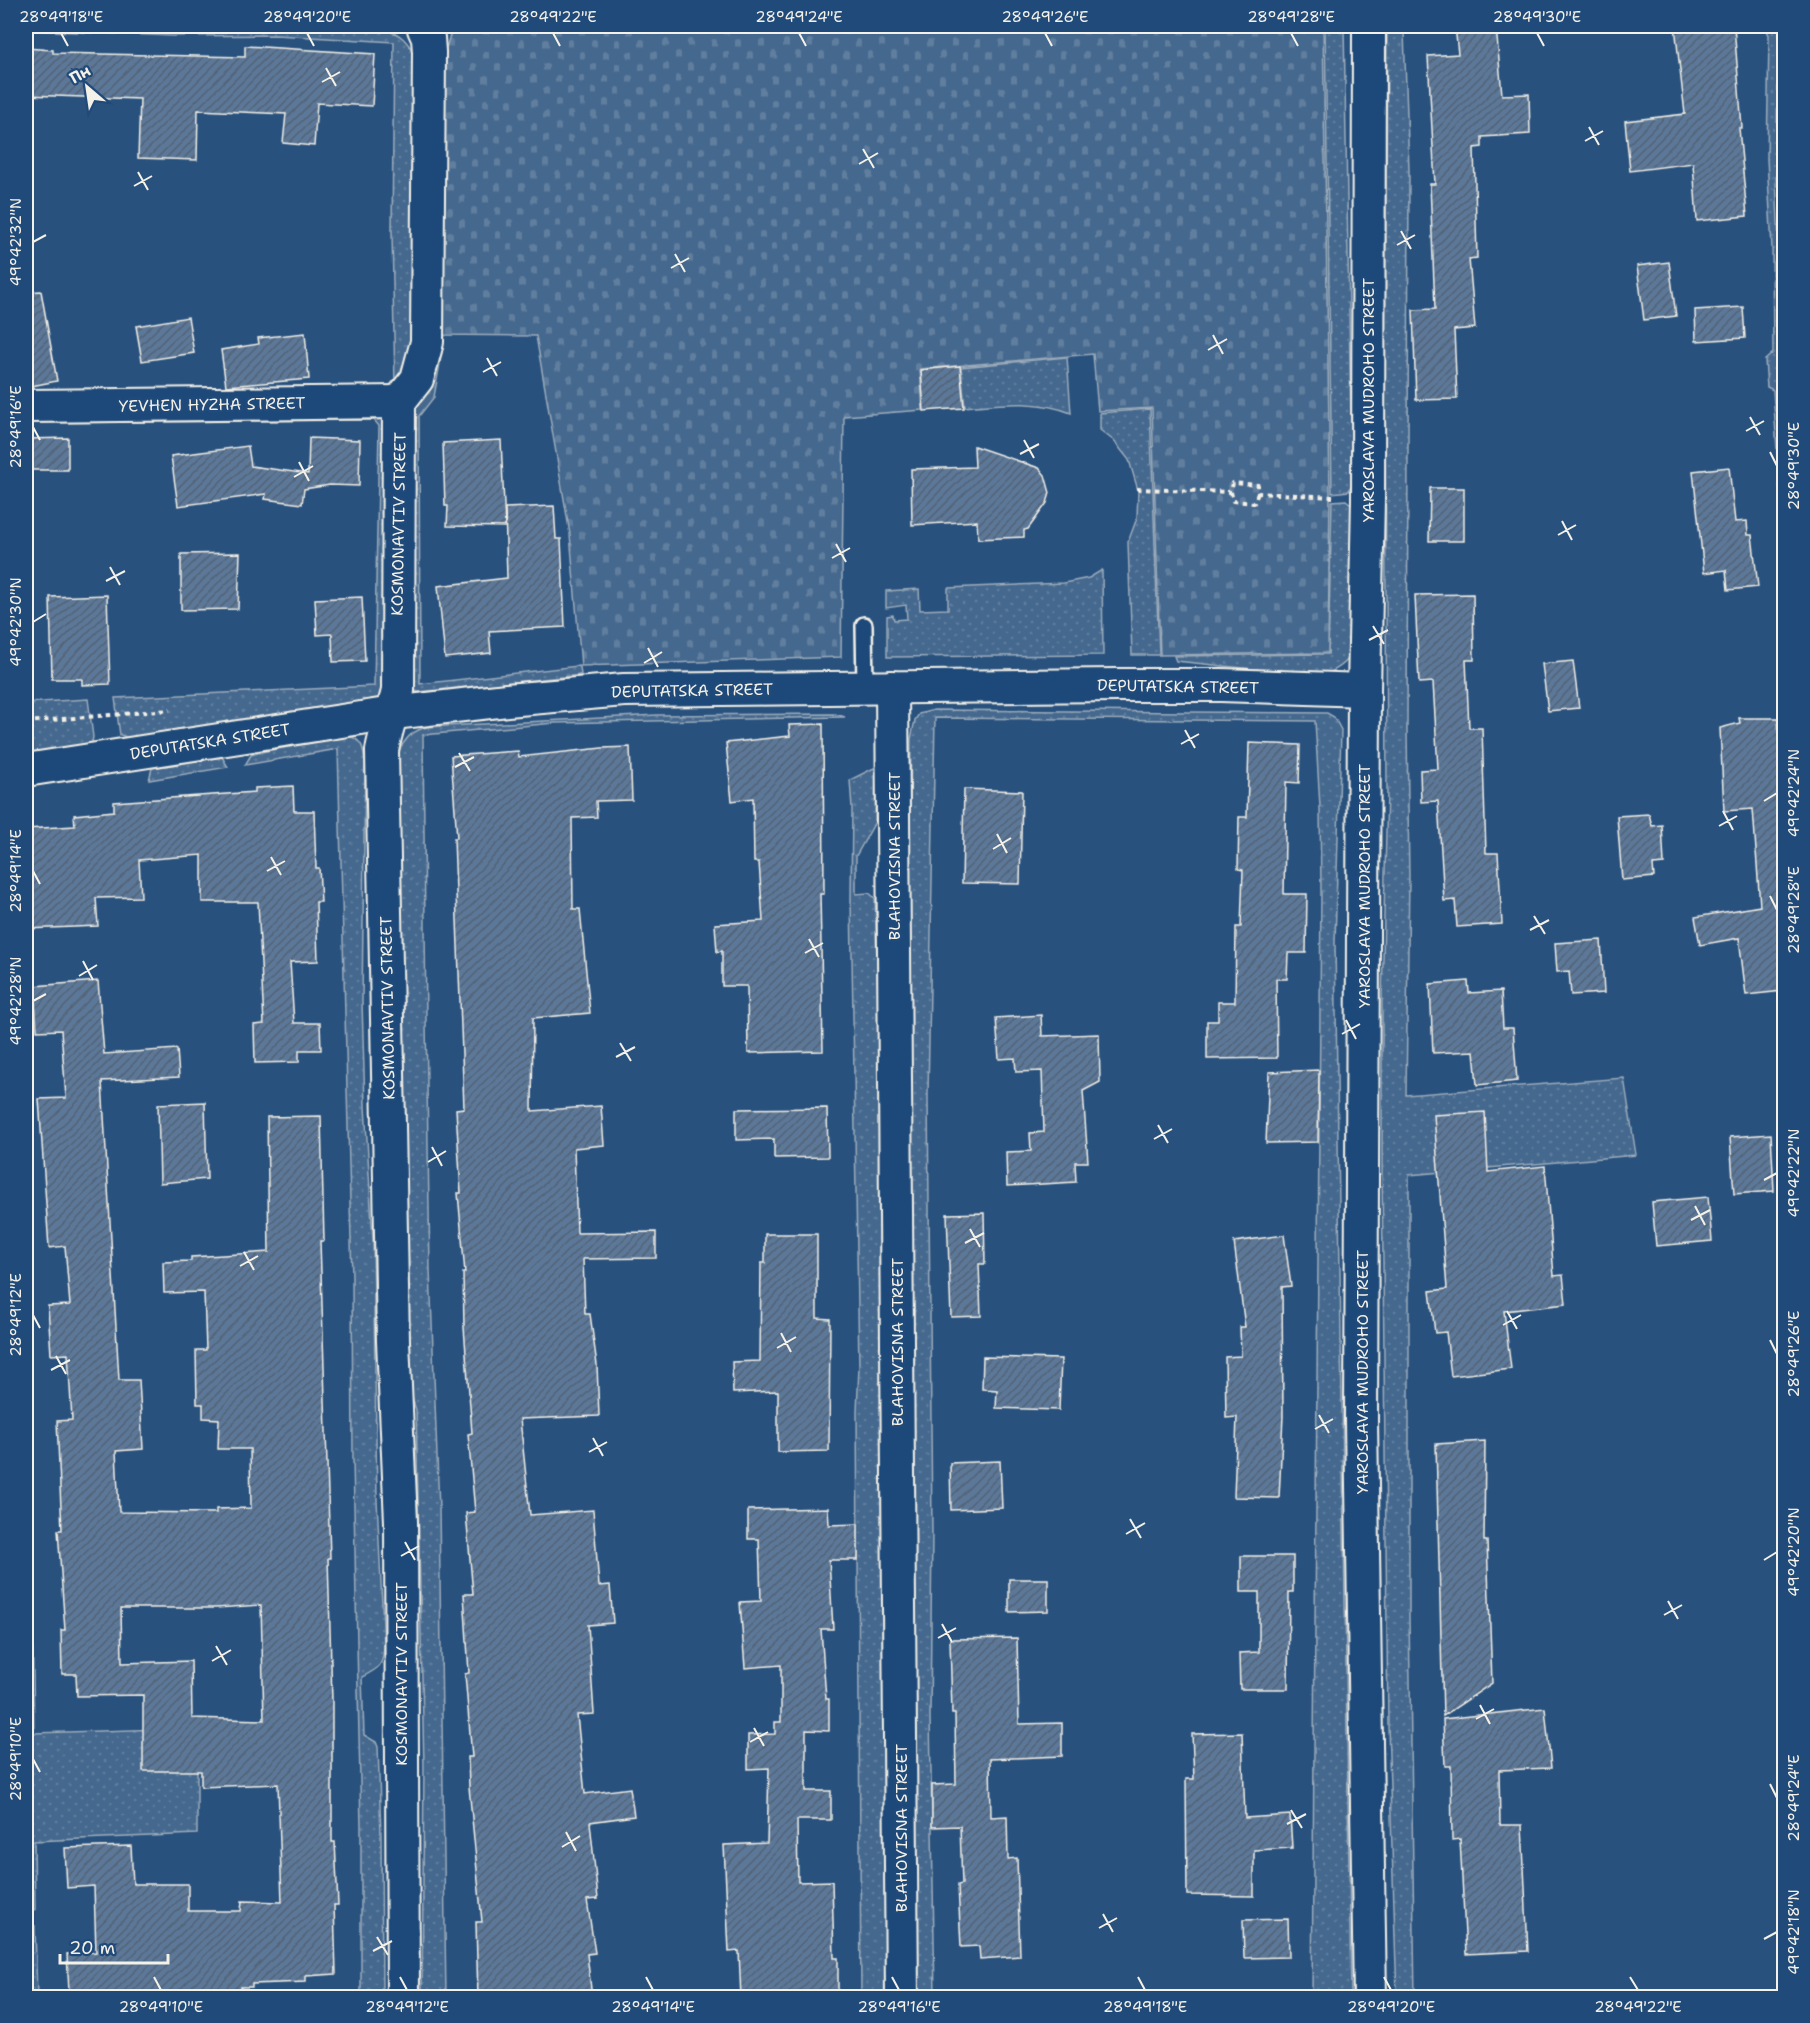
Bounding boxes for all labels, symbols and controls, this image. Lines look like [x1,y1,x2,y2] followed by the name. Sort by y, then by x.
[19,7,103,27] text: 28°49'18"E
[263,7,351,27] text: 28°49'20"E
[509,7,597,27] text: 28°49'22"E
[755,7,843,27] text: 28°49'24"E
[1002,7,1088,27] text: 28°49'26"E
[1247,7,1335,27] text: 28°49'28"E
[1493,7,1581,27] text: 28°49'30"E
[57,57,117,117] north arrow
[66,60,94,89] text: Пн
[6,198,26,286] text: 49°42'32"N
[1358,278,1379,522] street label: YAROSLAVA MUDROHO STREET
[6,385,26,469] text: 28°49'16"E
[118,392,306,417] street label: YEVHEN HYZHA STREET
[1784,422,1804,510] text: 28°49'30"E
[386,432,411,616] street label: KOSMONAVTIV STREET
[6,577,26,667] text: 49°42'30"N
[1097,675,1259,698] street label: DEPUTATSKA STREET
[611,679,773,702] street label: DEPUTATSKA STREET
[128,718,292,765] street label: DEPUTATSKA STREET
[1784,749,1804,837] text: 49°42'24"N
[1354,764,1375,1008] street label: YAROSLAVA MUDROHO STREET
[884,772,905,940] street label: BLAHOVISNA STREET
[6,829,26,913] text: 28°49'14"E
[1784,866,1804,954] text: 28°49'28"E
[375,916,400,1100] street label: KOSMONAVTIV STREET
[6,956,26,1046] text: 49°42'28"N
[1784,1129,1804,1217] text: 49°42'22"N
[1352,1250,1373,1494] street label: YAROSLAVA MUDROHO STREET
[887,1258,908,1426] street label: BLAHOVISNA STREET
[6,1273,26,1357] text: 28°49'12"E
[1784,1311,1804,1397] text: 28°49'26"E
[1784,1507,1804,1597] text: 49°42'20"N
[391,1582,412,1766] street label: KOSMONAVTIV STREET
[6,1717,26,1801] text: 28°49'10"E
[891,1744,912,1912] street label: BLAHOVISNA STREET
[1784,1754,1804,1842] text: 28°49'24"E
[1784,1889,1804,1975] text: 49°42'18"N
[60,1927,168,1965] scale bar
[69,1936,115,1960] text: 20 m
[119,1997,203,2017] text: 28°49'10"E
[365,1997,449,2017] text: 28°49'12"E
[611,1997,695,2017] text: 28°49'14"E
[857,1997,941,2017] text: 28°49'16"E
[1103,1997,1187,2017] text: 28°49'18"E
[1347,1997,1435,2017] text: 28°49'20"E
[1594,1997,1682,2017] text: 28°49'22"E

